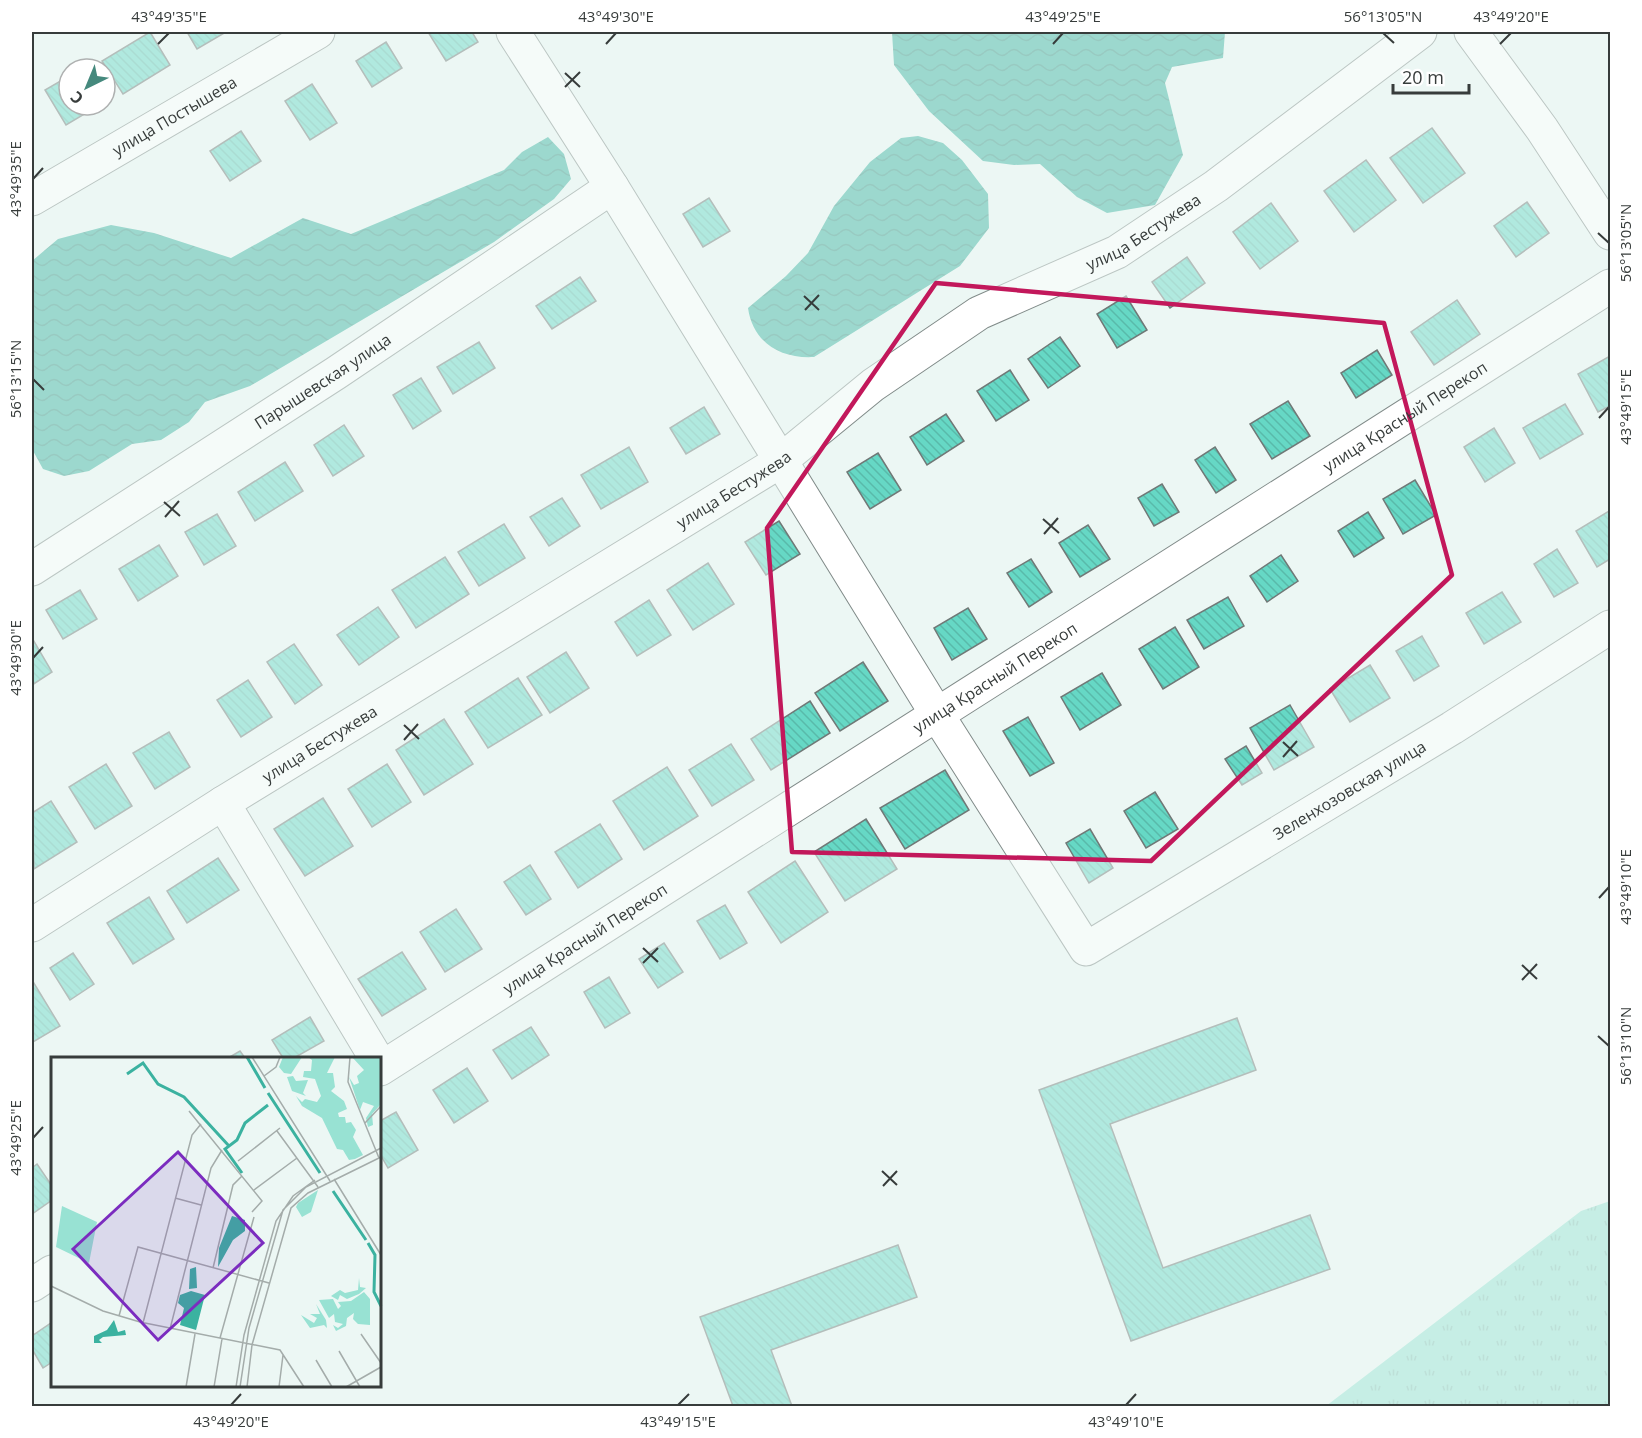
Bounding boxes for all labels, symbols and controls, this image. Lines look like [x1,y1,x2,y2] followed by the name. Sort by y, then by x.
[131,6,207,26] text: 43°49'35"E
[578,6,654,26] text: 43°49'30"E
[1025,6,1101,26] text: 43°49'25"E
[1344,6,1422,26] text: 56°13'05"N
[1473,6,1549,26] text: 43°49'20"E
[57,57,117,117] north arrow
[1393,57,1470,95] scale bar
[1402,65,1444,89] text: 20 m
[108,71,241,161] street label: улица Постышева
[66,86,88,109] text: С
[5,141,25,217] text: 43°49'35"E
[1082,188,1205,275] street label: улица Бестужева
[1615,204,1635,282] text: 56°13'05"N
[250,328,395,434] street label: Парышевская улица
[5,340,25,418] text: 56°13'15"N
[1319,356,1491,477] street label: улица Красный Перекоп
[1615,369,1635,445] text: 43°49'15"E
[672,445,796,533] street label: улица Бестужева
[909,617,1081,738] street label: улица Красный Перекоп
[5,620,25,696] text: 43°49'30"E
[258,700,381,787] street label: улица Бестужева
[1269,735,1430,845] street label: Зеленхозовская улица
[1615,849,1635,925] text: 43°49'10"E
[499,878,671,999] street label: улица Красный Перекоп
[1615,1007,1635,1085] text: 56°13'10"N
[51,1057,381,1387] inset map
[5,1100,25,1176] text: 43°49'25"E
[193,1411,269,1431] text: 43°49'20"E
[640,1411,716,1431] text: 43°49'15"E
[1088,1411,1164,1431] text: 43°49'10"E

